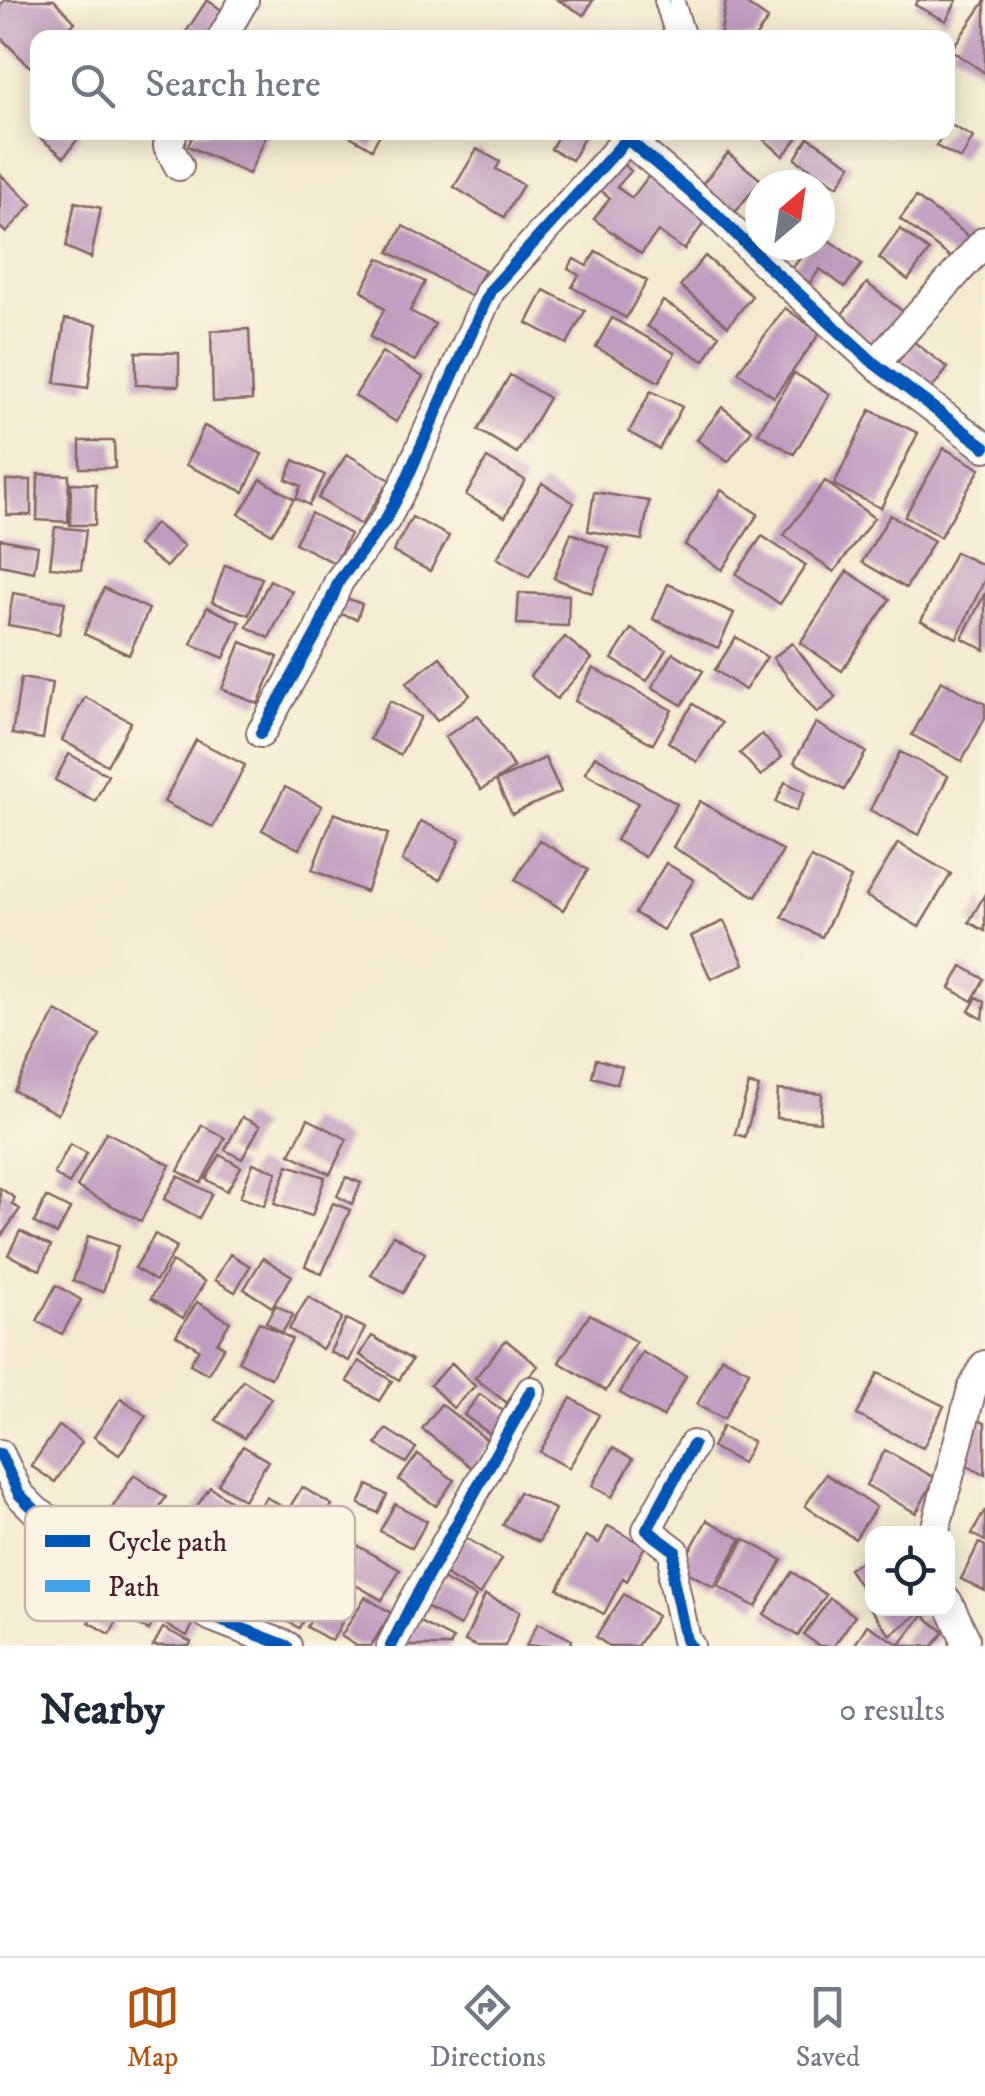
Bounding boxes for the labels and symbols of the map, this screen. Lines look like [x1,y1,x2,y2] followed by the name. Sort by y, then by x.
[745,170,835,260] north arrow
[25,1506,355,1621] legend
[108,1525,227,1560] text: Cycle path
[108,1570,160,1605] text: Path

